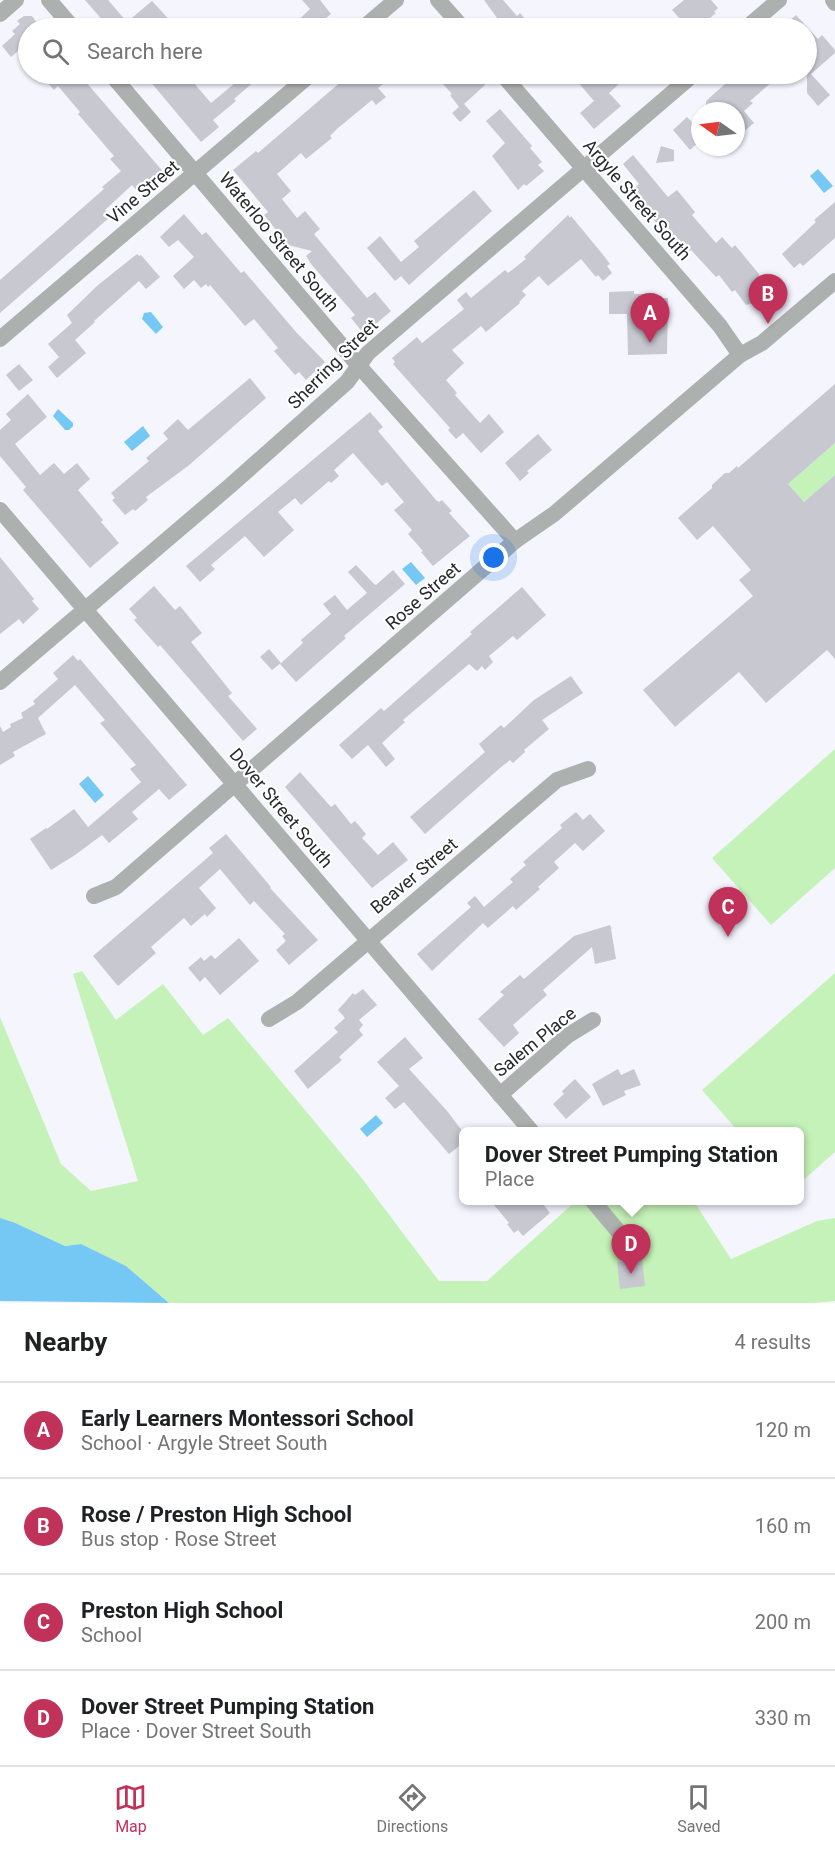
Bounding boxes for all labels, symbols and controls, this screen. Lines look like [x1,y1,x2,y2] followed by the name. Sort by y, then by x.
[18,18,817,84] search box
[39,35,72,68] icon: search
[87,39,203,64] text: Search here
[691,102,745,156] north arrow
[579,135,696,264] street label: Argyle Street South
[102,155,183,228] street label: Vine Street
[215,168,344,315] street label: Waterloo Street South
[748,274,788,324] pin: B
[630,294,670,343] pin: A
[283,314,382,413] street label: Sherring Street
[479,543,508,572] your location
[381,557,464,634] street label: Rose Street
[225,744,337,872] street label: Dover Street South
[366,833,461,918] street label: Beaver Street
[708,888,748,937] pin: C
[490,1002,580,1081] street label: Salem Place
[459,1127,804,1205] popup
[485,1142,778,1167] text: Dover Street Pumping Station
[485,1167,534,1191] text: Place
[612,1224,650,1274] pin: D
[24,1327,107,1357] text: Nearby
[735,1330,811,1354] text: 4 results
[81,1406,414,1431] text: Early Learners Montessori School
[37,1418,50,1442] text: A
[755,1418,811,1442] text: 120 m
[81,1431,328,1455] text: School · Argyle Street South
[81,1502,352,1527] text: Rose / Preston High School
[37,1514,50,1538] text: B
[755,1514,811,1538] text: 160 m
[81,1527,277,1551] text: Bus stop · Rose Street
[81,1598,283,1623] text: Preston High School
[37,1610,50,1634] text: C
[755,1610,811,1634] text: 200 m
[81,1623,142,1647] text: School
[81,1694,374,1719] text: Dover Street Pumping Station
[37,1706,50,1730] text: D
[755,1706,811,1730] text: 330 m
[81,1719,311,1743] text: Place · Dover Street South
[114,1781,147,1836] tab: Map
[376,1781,448,1836] tab: Directions
[677,1781,721,1836] tab: Saved

